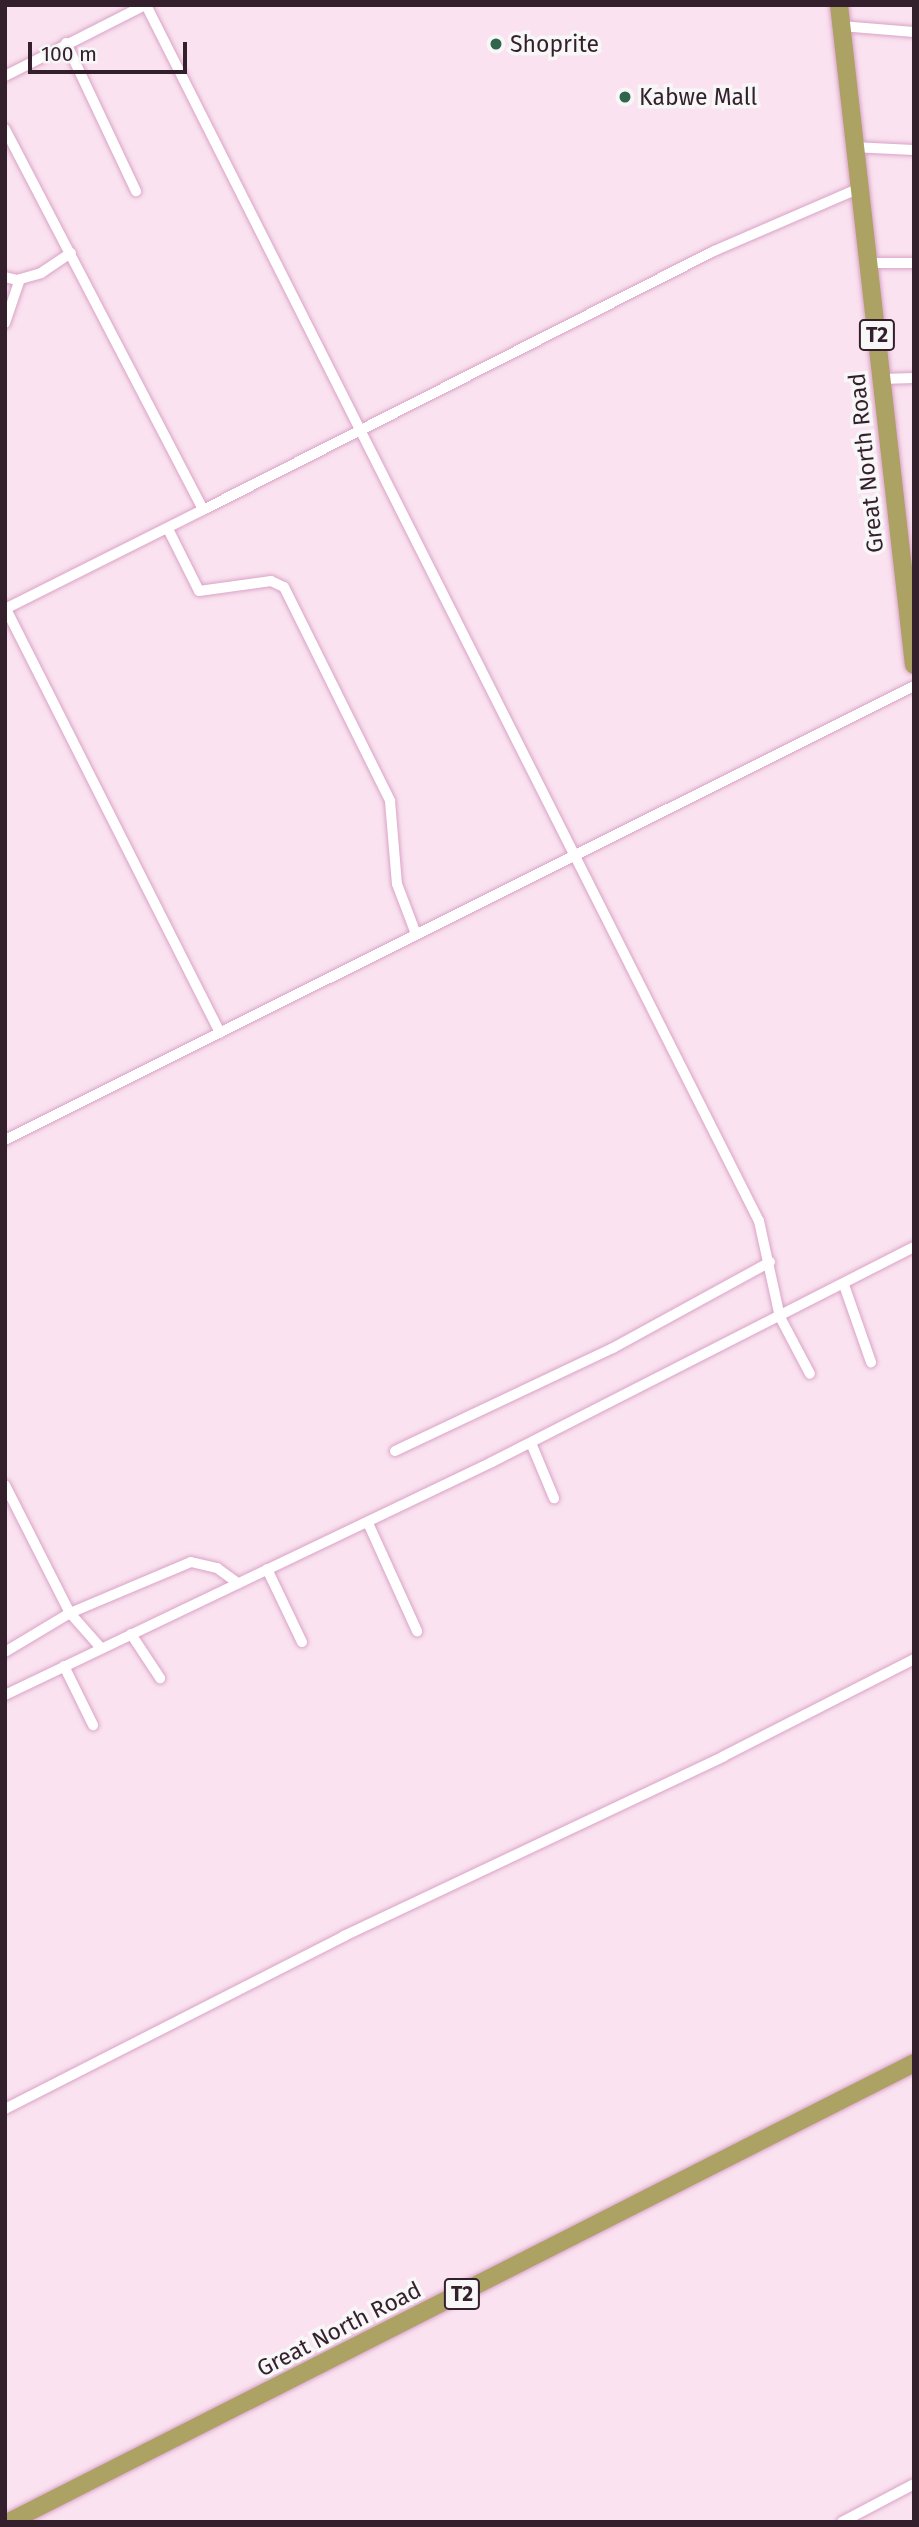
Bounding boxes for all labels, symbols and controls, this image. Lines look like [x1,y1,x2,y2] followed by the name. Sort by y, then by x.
[32,28,191,72] scale bar
[510,30,599,58] place label: Shoprite
[488,36,504,52] marker: Shoprite
[41,41,97,67] text: 100 m
[639,83,757,111] place label: Kabwe Mall
[617,89,633,105] marker: Kabwe Mall
[858,318,896,352] road number: T2
[843,372,889,554] street label: Great North Road
[252,2276,426,2382] street label: Great North Road
[443,2276,481,2312] road number: T2

